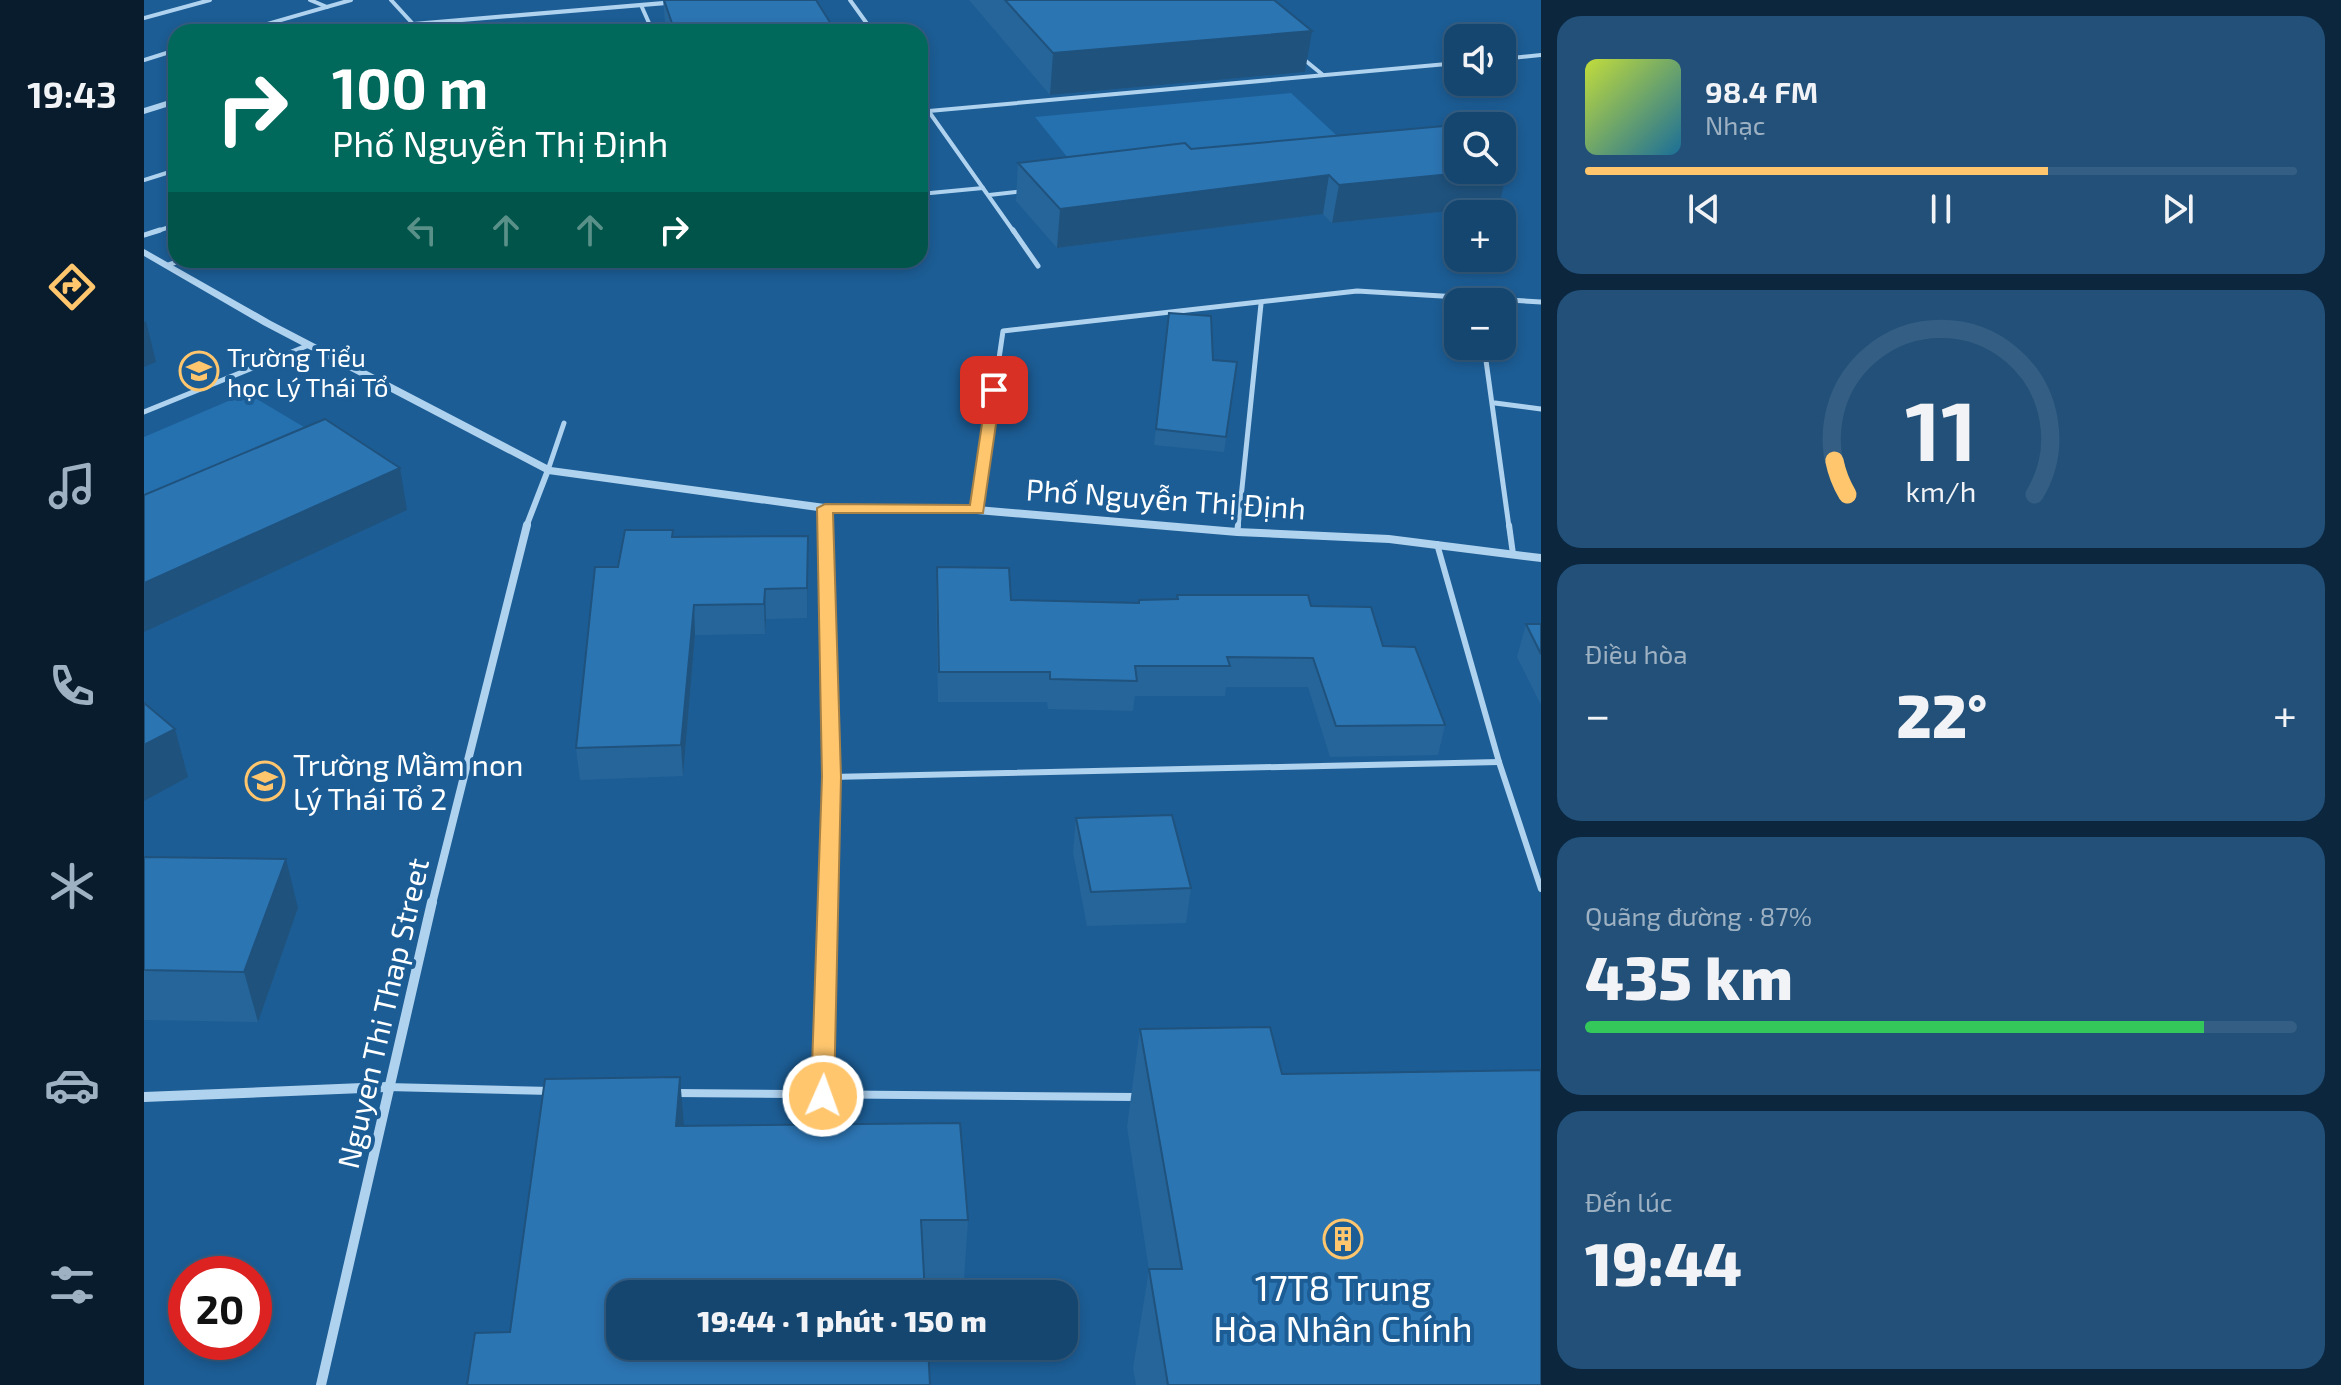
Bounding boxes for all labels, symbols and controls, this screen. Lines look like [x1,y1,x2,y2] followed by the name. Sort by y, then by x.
[1444,24,1516,360] map controls
[1444,24,1516,96] button: sound
[332,53,488,120] text: 100 m
[200,56,304,160] icon: right
[27,72,117,115] text: 19:43
[1705,73,1818,109] text: 98.4 FM
[1705,109,1765,140] text: Nhạc
[1444,112,1516,184] button: search
[332,121,669,164] text: Phố Nguyễn Thị Định
[1682,187,1726,231] icon: previous
[1919,187,1963,231] icon: pause
[2156,187,2200,231] icon: next
[1444,200,1516,272] button: +
[400,208,444,252] icon: left
[484,208,528,252] icon: ahead
[568,208,612,252] icon: ahead
[652,208,696,252] icon: right
[44,259,100,315] icon: directions
[1444,288,1516,360] button: −
[227,341,388,402] place label: Trường Tiểu học Lý Thái Tổ
[178,350,220,392] school or university icon: Trường Tiểu học Lý Thái Tổ
[960,356,1028,424] pin
[972,368,1016,412] icon: arrive
[1905,377,1977,477] text: 11
[44,458,100,514] icon: music
[1025,470,1307,526] street label: Phố Nguyễn Thị Định
[1906,473,1976,508] text: km/h
[1585,638,1688,669] text: Điều hòa
[44,658,100,714] icon: phone
[1896,678,1987,750] text: 22°
[1585,687,1611,740] text: −
[2273,687,2297,740] text: +
[293,746,523,816] place label: Trường Mầm non Lý Thái Tổ 2
[244,760,286,802] school or university icon: Trường Mầm non Lý Thái Tổ 2
[329,854,435,1172] street label: Nguyen Thi Thap Street
[44,858,100,914] icon: climate
[1585,900,1812,931] text: Quãng đường · 87%
[1585,940,1793,1012] text: 435 km
[781,1054,865,1138] position arrow
[44,1057,100,1113] icon: car
[1585,1186,1673,1217] text: Đến lúc
[1322,1218,1364,1260] building icon: 17T8 Trung Hòa Nhân Chính
[1585,1226,1742,1298] text: 19:44
[168,1256,272,1360] speed limit sign: 20
[44,1257,100,1313] icon: filters
[1213,1265,1473,1349] place label: 17T8 Trung Hòa Nhân Chính
[697,1302,987,1338] text: 19:44 · 1 phút · 150 m

